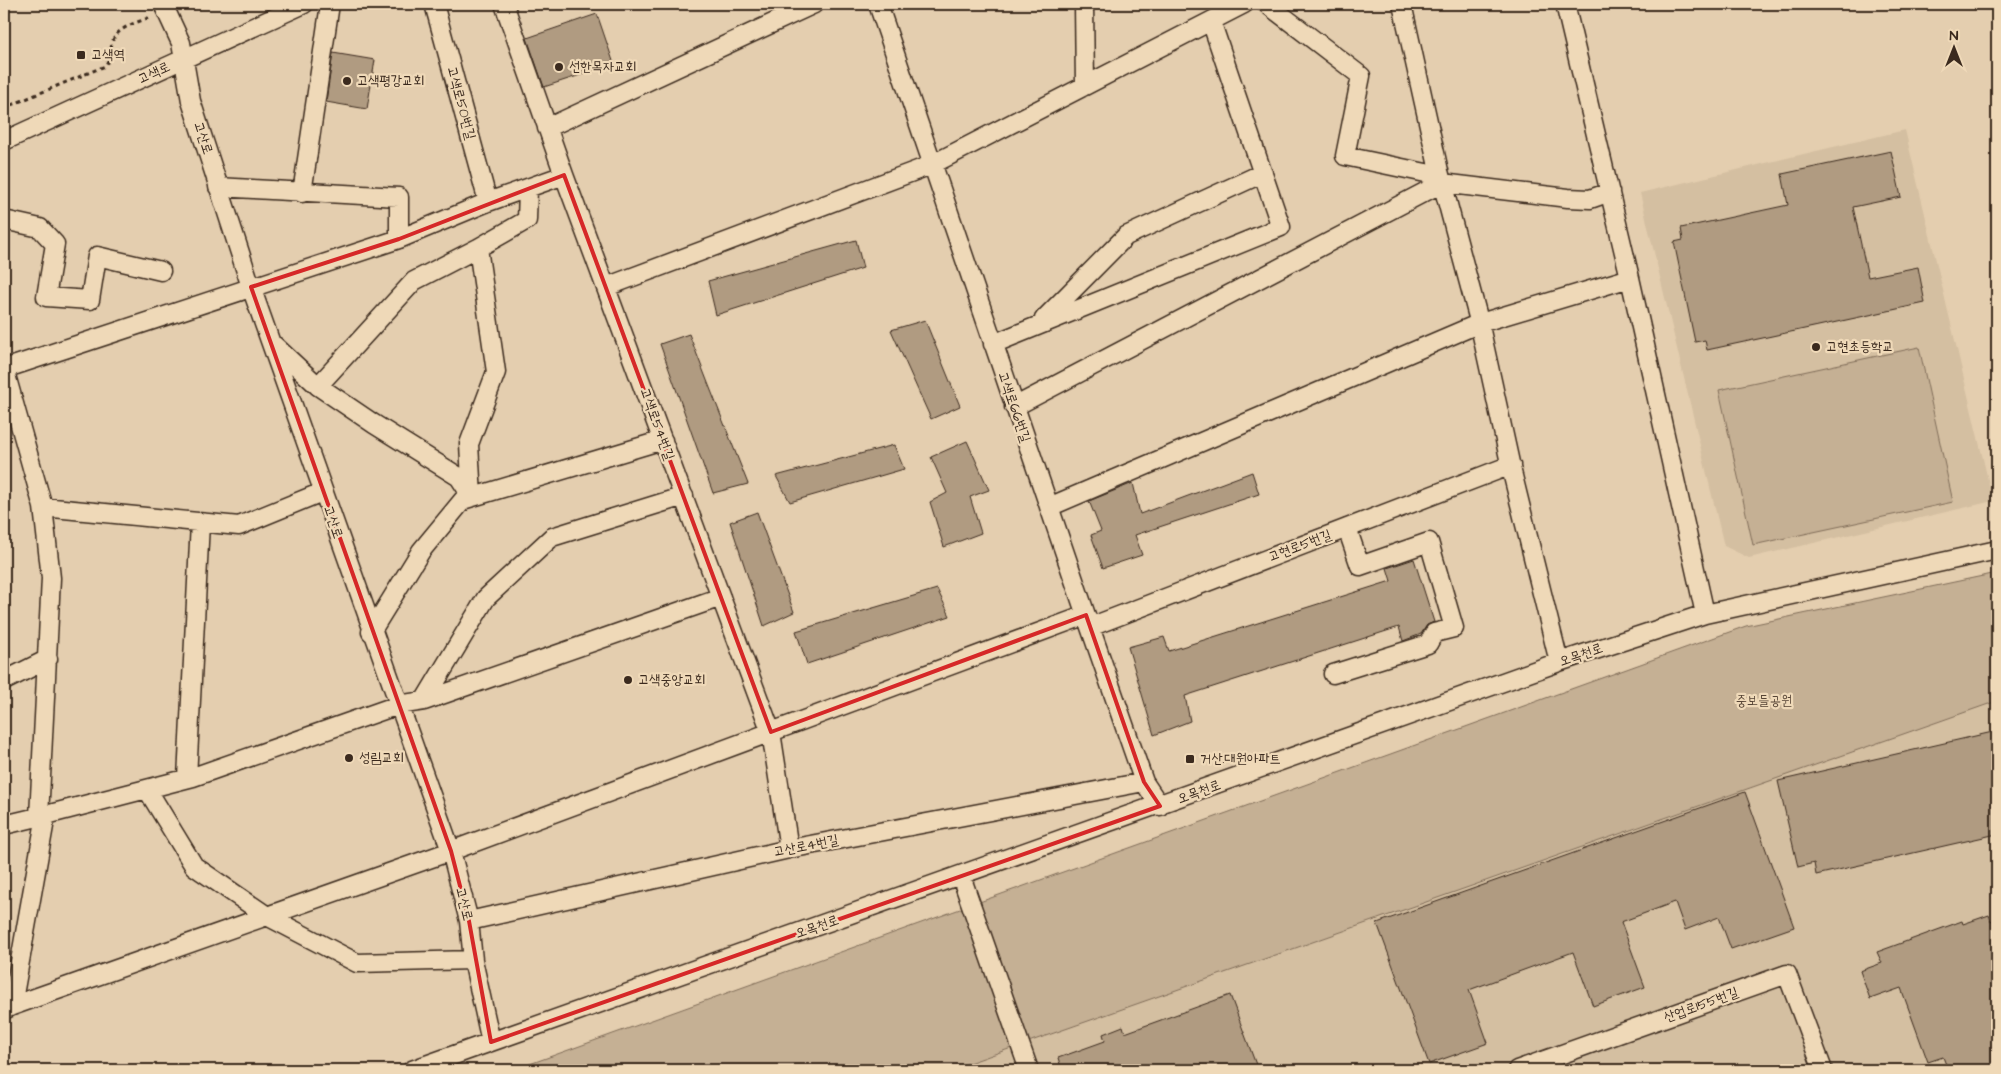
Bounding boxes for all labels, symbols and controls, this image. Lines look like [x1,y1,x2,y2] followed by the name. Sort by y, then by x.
[1928,22,1978,72] north arrow
[1950,26,1959,46] text: N
[91,45,125,65] place label: 고색역
[75,49,87,61] marker: 고색역
[134,57,174,89] street label: 고색로
[569,57,637,77] place label: 선한목자교회
[553,61,565,73] marker: 선한목자교회
[442,64,481,143] street label: 고색로50번길
[357,71,425,91] place label: 고색평강교회
[341,75,353,87] marker: 고색평강교회
[188,119,218,157] street label: 고산로
[1826,337,1894,357] place label: 고현초등학교
[1810,341,1822,353] marker: 고현초등학교
[993,369,1036,446] street label: 고색로66번길
[635,385,680,464] street label: 고색로54번길
[318,503,348,541] street label: 고산로
[1265,525,1335,567] street label: 고현로5번길
[1556,638,1606,672] street label: 오목천로
[638,670,706,690] place label: 고색중앙교회
[622,674,634,686] marker: 고색중앙교회
[1736,691,1792,711] park label: 중보들공원
[359,748,404,768] place label: 성림교회
[1200,749,1281,769] place label: 거산.대원아파트
[343,752,355,764] marker: 성림교회
[1184,753,1196,765] marker: 거산.대원아파트
[1174,775,1224,809] street label: 오목천로
[772,830,841,862] street label: 고산로4번길
[450,885,478,923] street label: 고산로
[792,910,842,944] street label: 오목천로
[1661,982,1742,1028] street label: 산업로155번길

